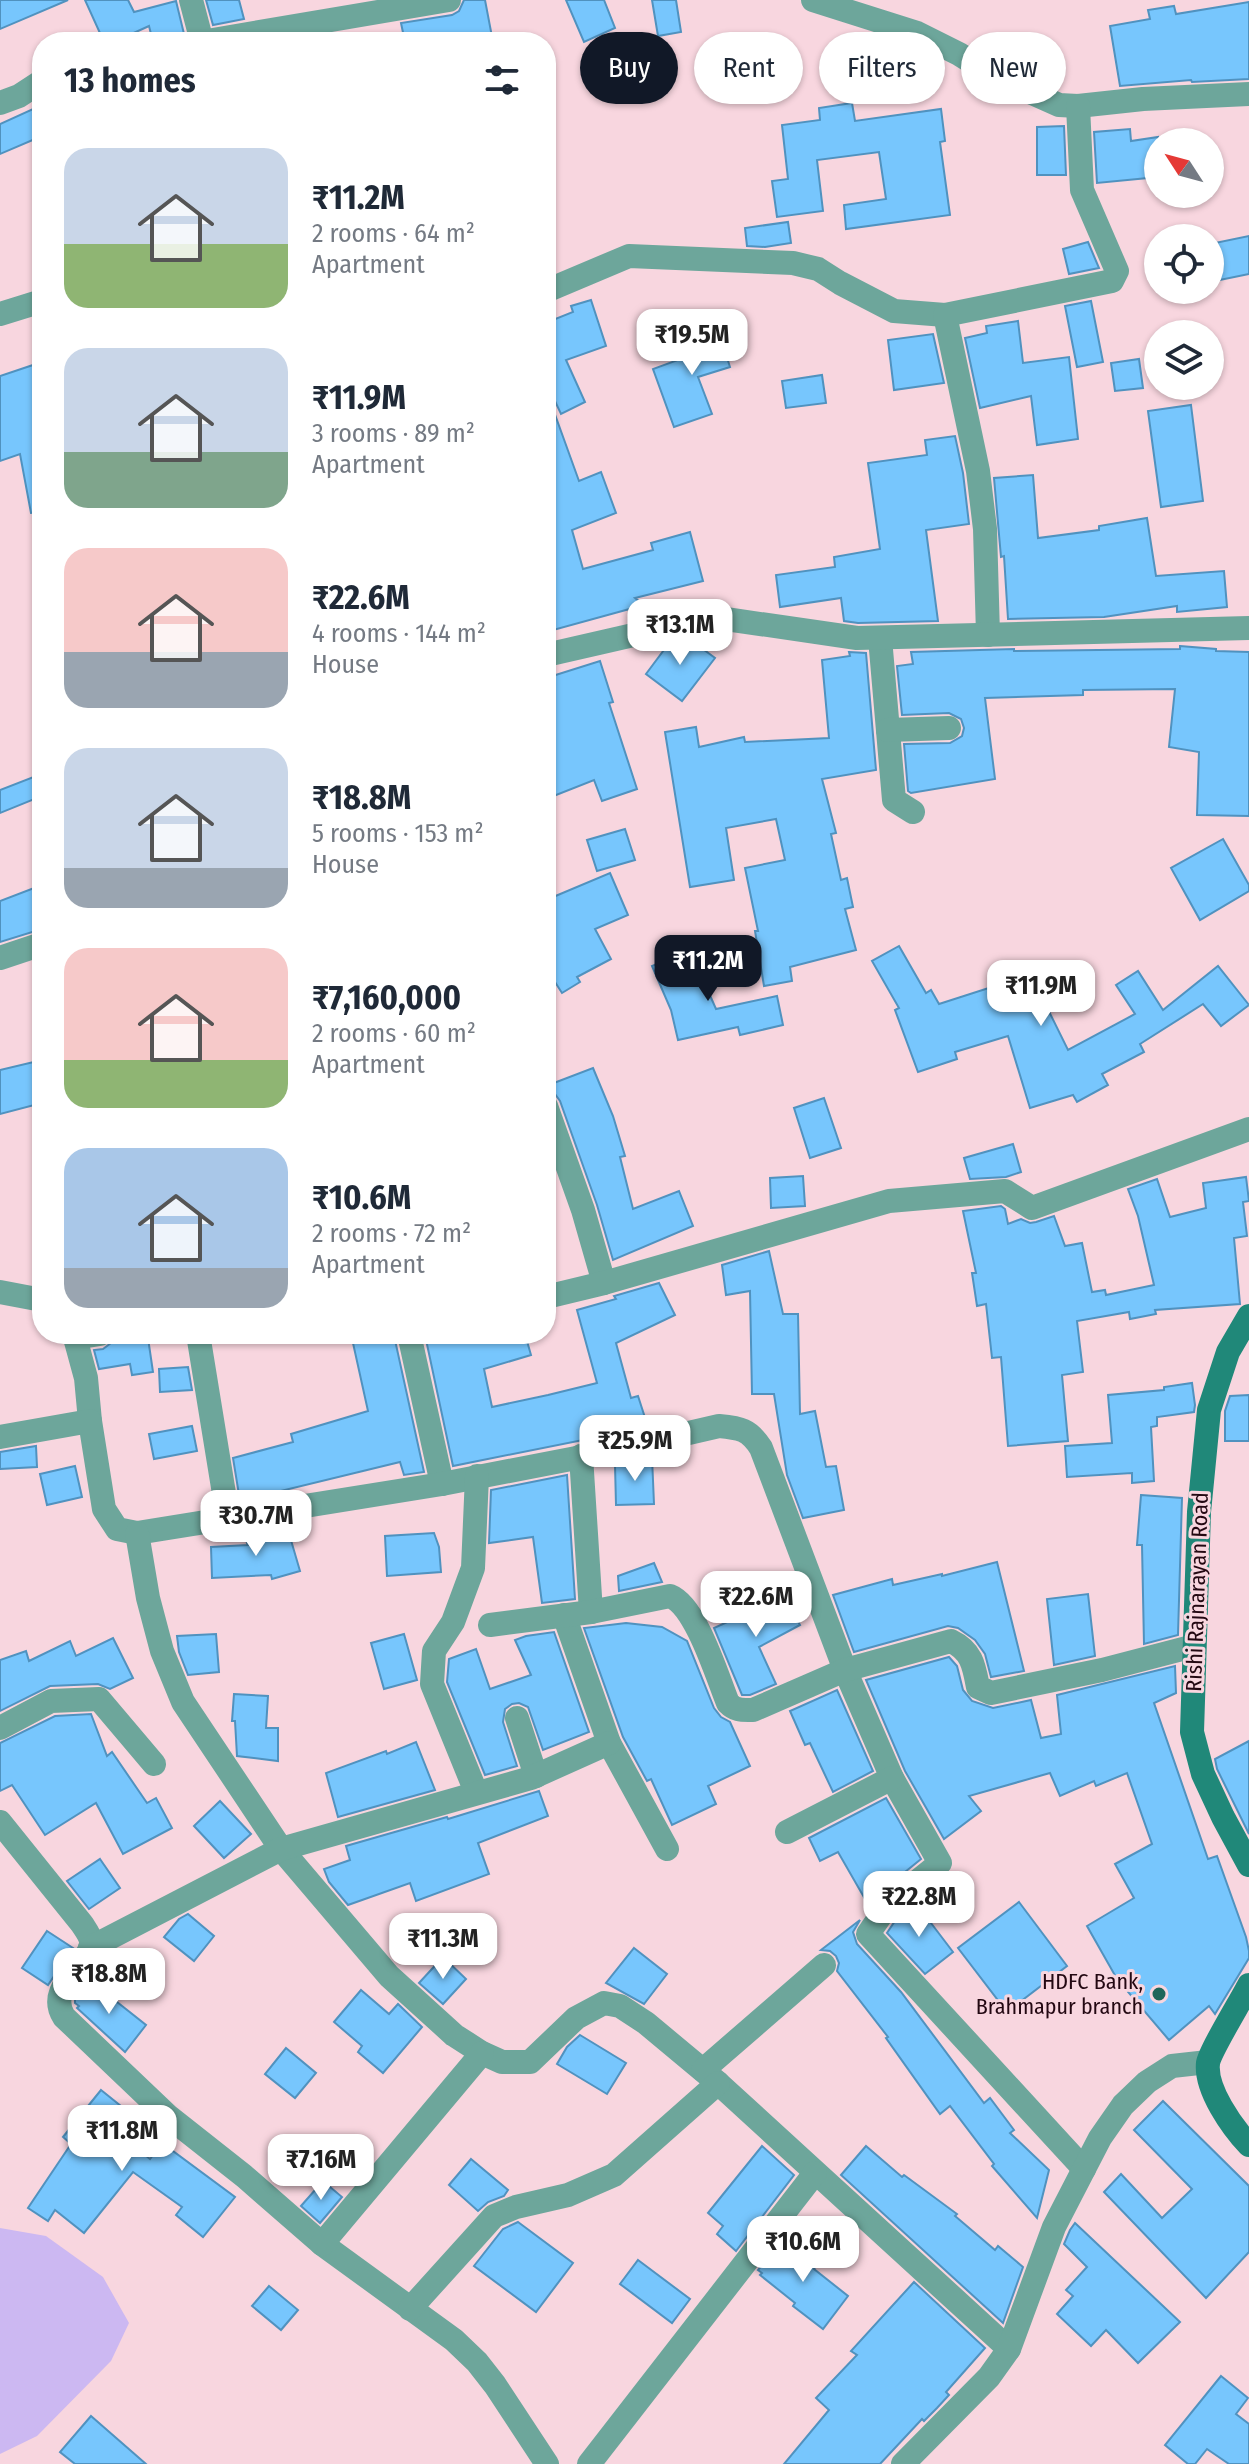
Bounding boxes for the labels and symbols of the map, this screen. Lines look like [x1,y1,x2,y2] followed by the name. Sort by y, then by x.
[1144,128,1224,208] north arrow
[627,309,757,377] pin: ₹19.5M
[615,599,745,667] pin: ₹13.1M
[643,935,773,1003] pin: ₹11.2M
[976,960,1106,1028] pin: ₹11.9M
[570,1415,700,1483] pin: ₹25.9M
[191,1490,321,1558] pin: ₹30.7M
[1180,1492,1214,1692] street label: Rishi Rajnarayan Road
[691,1571,821,1639] pin: ₹22.6M
[854,1871,984,1939] pin: ₹22.8M
[378,1913,508,1981] pin: ₹11.3M
[44,1948,174,2016] pin: ₹18.8M
[976,1968,1143,2020] place label: HDFC Bank, Brahmapur branch
[1150,1985,1168,2003] marker: HDFC Bank, Brahmapur branch
[57,2105,187,2173] pin: ₹11.8M
[256,2134,386,2202] pin: ₹7.16M
[738,2216,868,2284] pin: ₹10.6M

